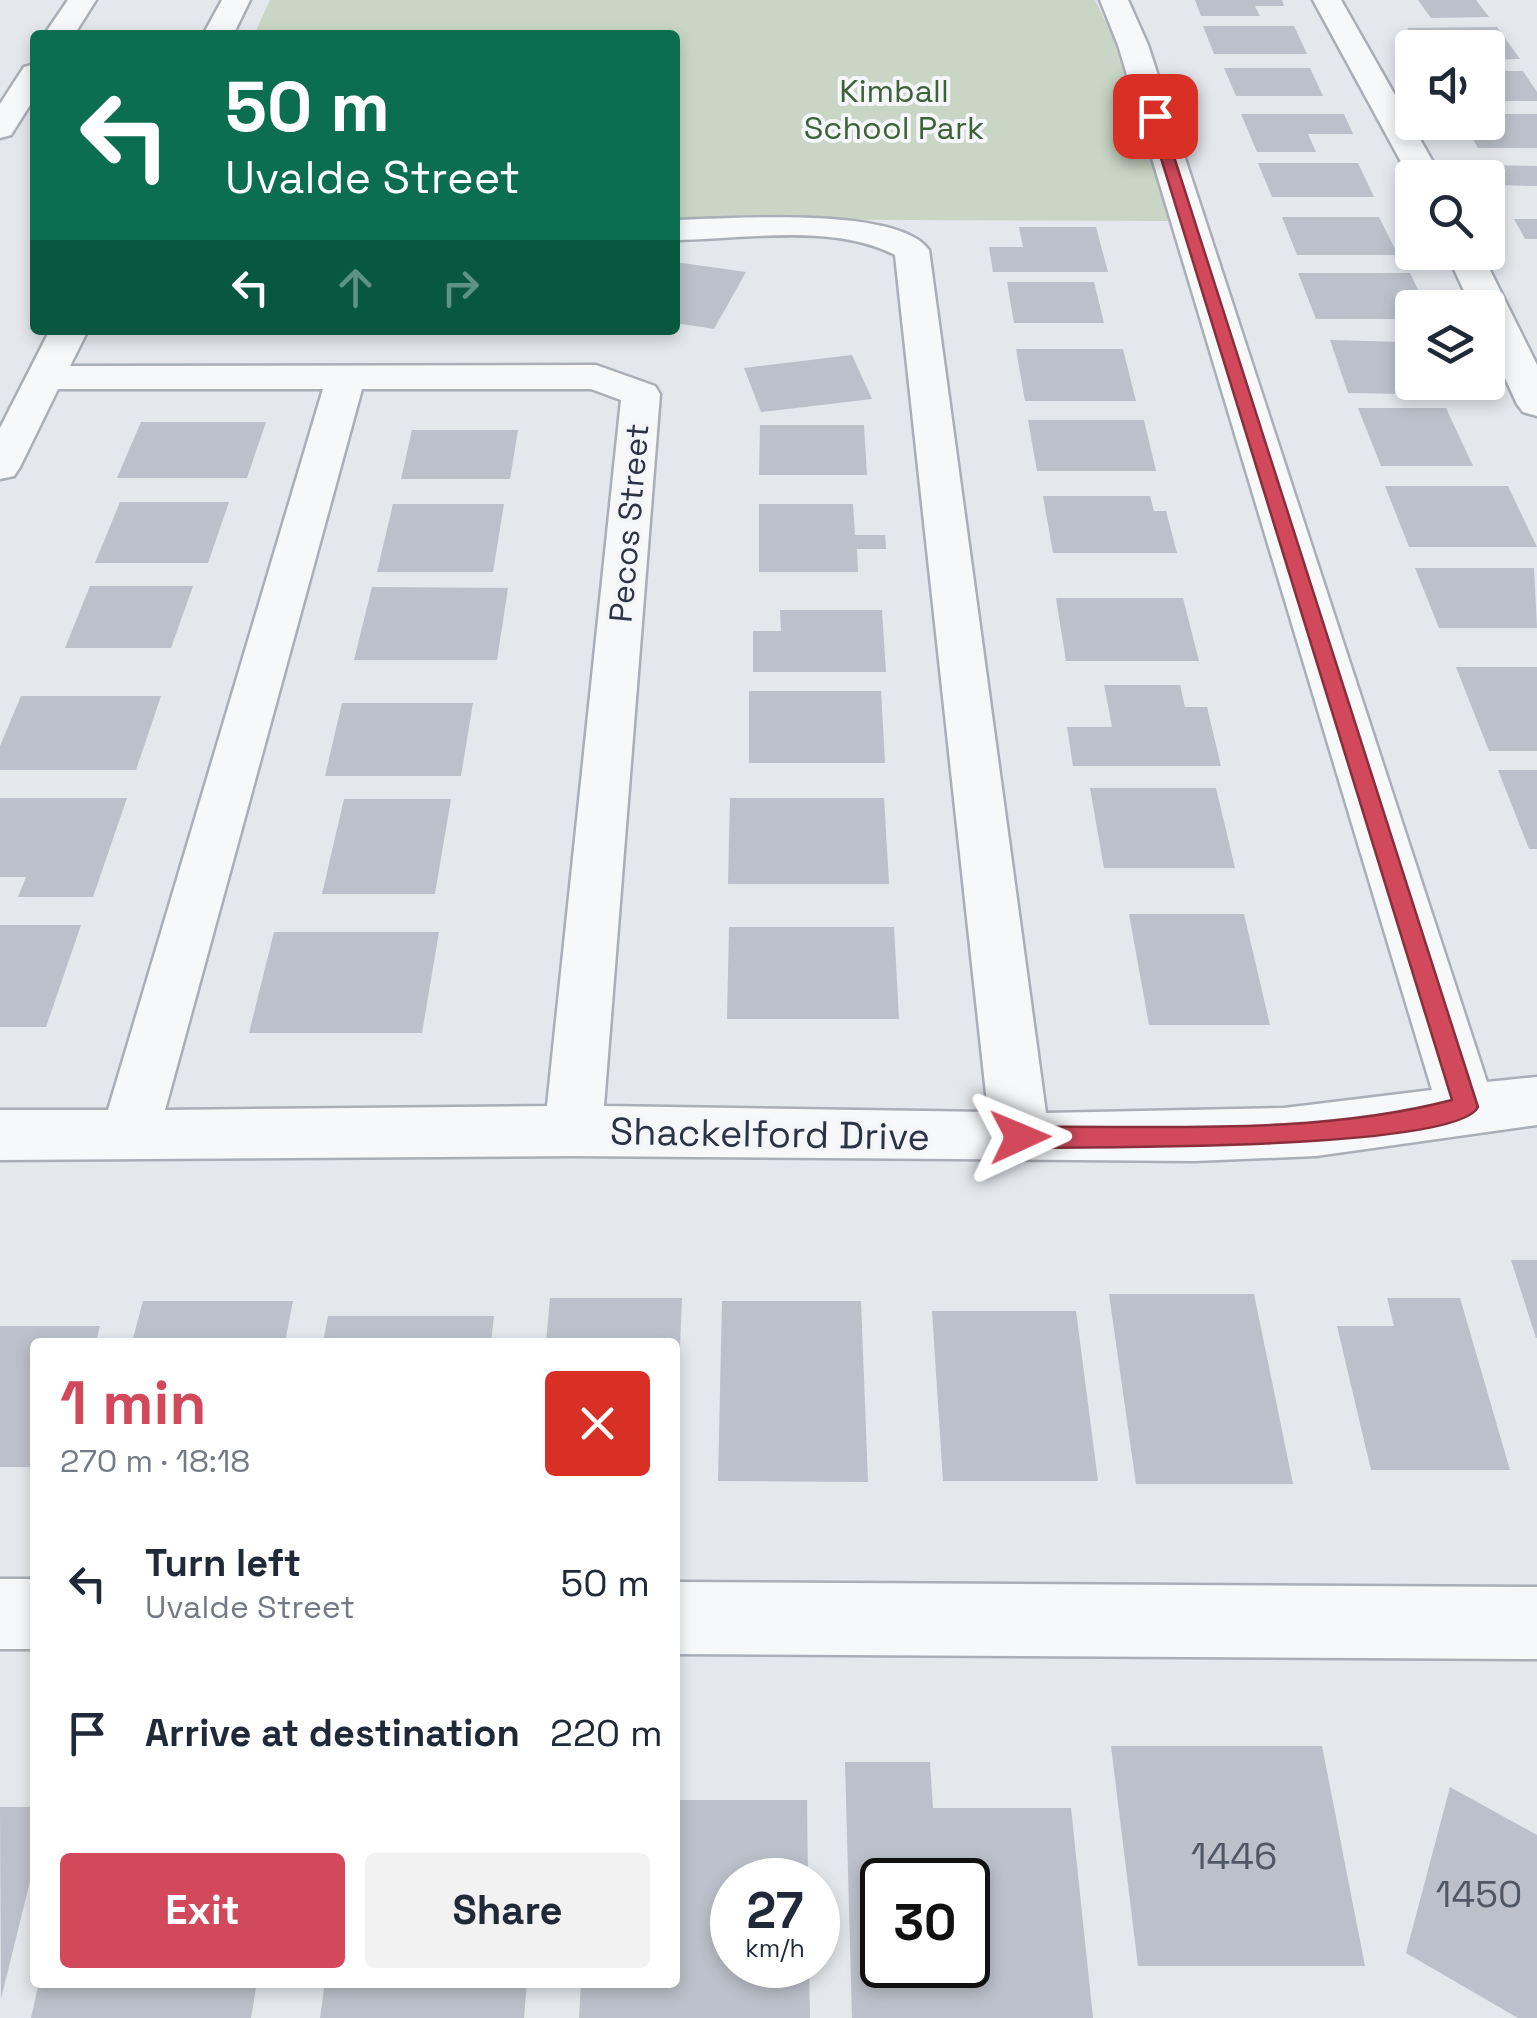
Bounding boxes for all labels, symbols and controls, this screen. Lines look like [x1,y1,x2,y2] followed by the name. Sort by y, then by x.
[1395,30,1505,400] map controls
[1395,30,1505,140] button: sound
[225,62,390,151] text: 50 m
[60,70,190,200] icon: left
[804,71,984,148] park label: Kimball School Park
[1113,74,1198,159] pin
[1128,89,1183,144] icon: arrive
[225,149,520,206] text: Uvalde Street
[1395,160,1505,270] button: search
[223,260,278,315] icon: left
[328,260,383,315] icon: ahead
[433,260,488,315] icon: right
[1395,290,1505,400] button: layers
[600,422,658,624] street label: Pecos Street
[968,1085,1072,1189] position arrow
[610,1107,930,1161] street label: Shackelford Drive
[60,1365,207,1442] text: 1 min
[545,1371,650,1476] button: close
[60,1441,250,1481] text: 270 m · 18:18
[145,1539,301,1587] text: Turn left
[60,1556,115,1611] icon: left
[560,1559,650,1607] text: 50 m
[145,1587,355,1627] text: Uvalde Street
[60,1706,115,1761] icon: arrive
[145,1709,520,1757] text: Arrive at destination
[550,1709,663,1757] text: 220 m
[1191,1832,1277,1880] house number: 1446
[60,1853,345,1968] button: Exit
[365,1853,650,1968] button: Share
[860,1858,990,1988] speed limit sign: 30
[1436,1870,1522,1918] house number: 1450
[747,1879,803,1943] text: 27
[745,1932,805,1964] text: km/h

